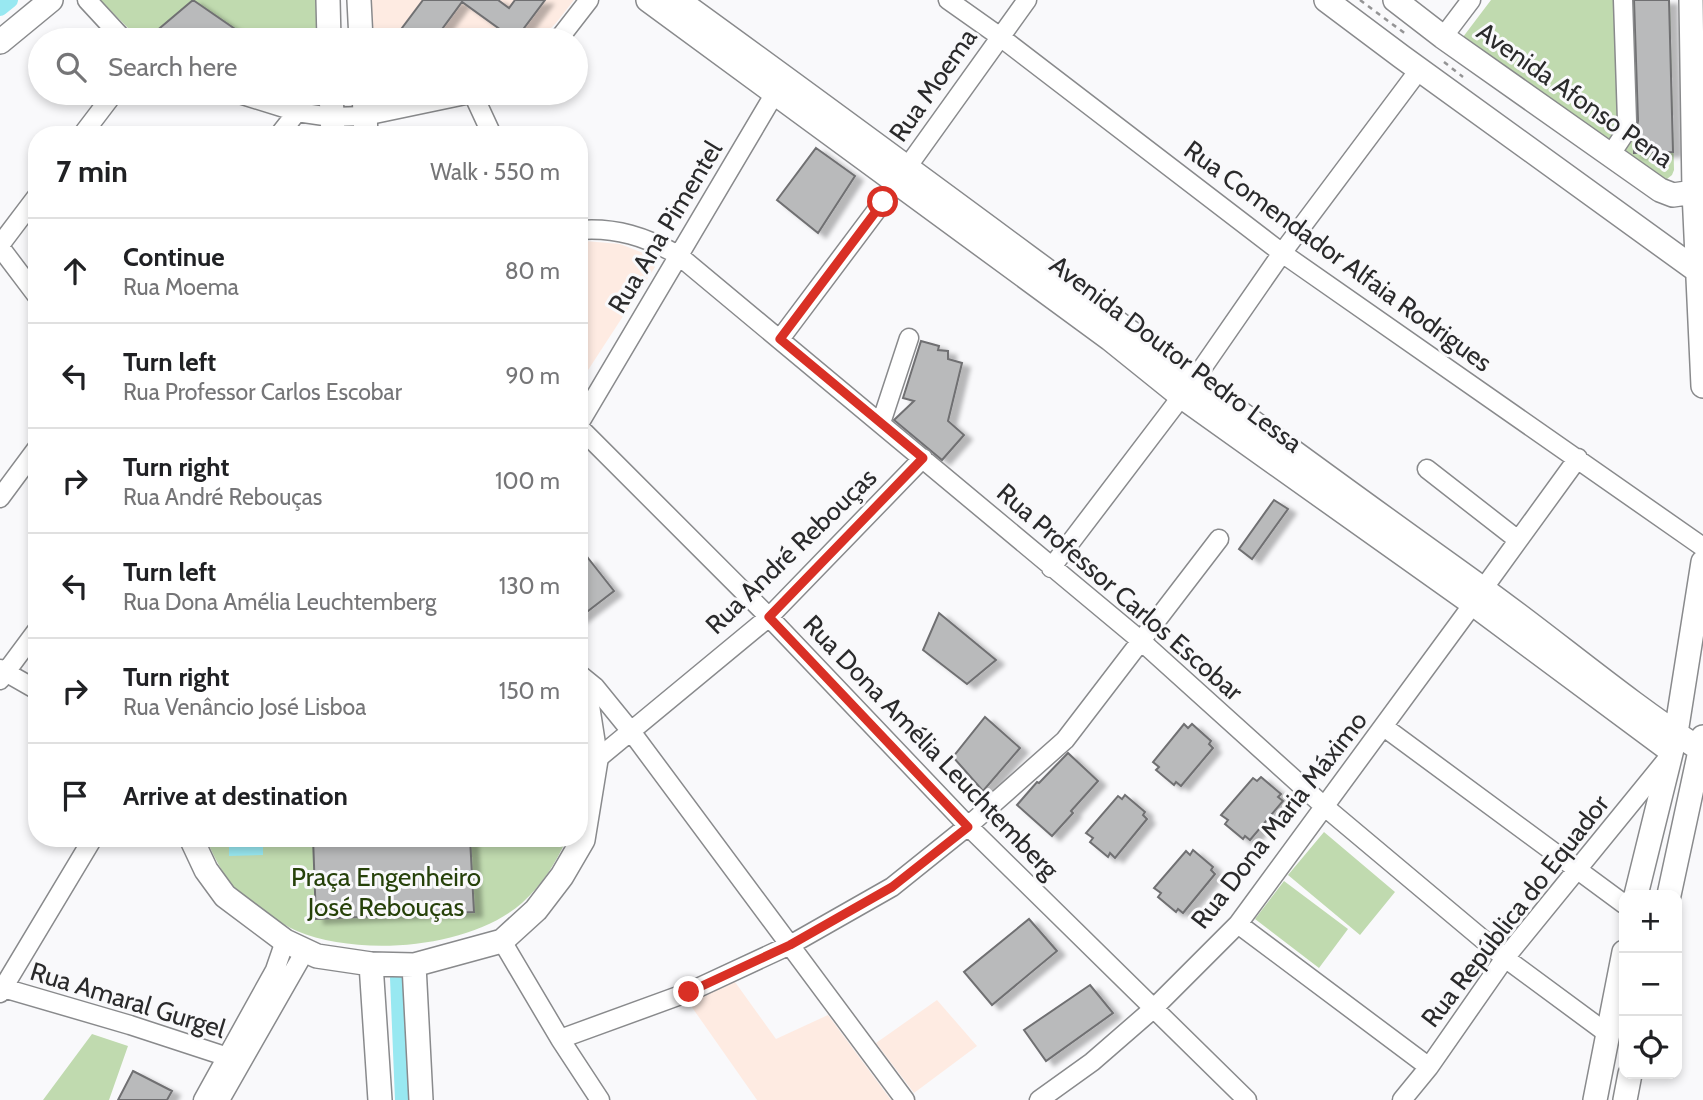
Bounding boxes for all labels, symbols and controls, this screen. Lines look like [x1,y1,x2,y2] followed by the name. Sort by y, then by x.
[1471,15,1680,175] street label: Avenida Afonso Pena
[882,22,984,148] street label: Rua Moema
[28,28,588,105] search box
[52,48,90,86] icon: search
[108,51,237,83] text: Search here
[1178,134,1498,379] street label: Rua Comendador Alfaia Rodrigues
[601,135,729,319] street label: Rua Ana Pimentel
[56,153,128,190] text: 7 min
[430,158,560,186] text: Walk · 550 m
[867,186,898,217] route start
[123,241,225,273] text: Continue
[1043,249,1309,460] street label: Avenida Doutor Pedro Lessa
[56,252,94,290] icon: ahead
[505,257,560,285] text: 80 m
[123,273,239,301] text: Rua Moema
[123,346,216,378] text: Turn left
[56,357,94,395] icon: left
[506,362,560,390] text: 90 m
[123,378,402,406] text: Rua Professor Carlos Escobar
[123,451,229,483] text: Turn right
[699,461,883,641] street label: Rua André Rebouças
[56,462,94,500] icon: right
[495,467,560,495] text: 100 m
[991,476,1250,708] street label: Rua Professor Carlos Escobar
[123,483,322,511] text: Rua André Rebouças
[123,556,216,588] text: Turn left
[56,567,94,605] icon: left
[499,572,560,600] text: 130 m
[123,588,436,616] text: Rua Dona Amélia Leuchtemberg
[796,608,1066,886] street label: Rua Dona Amélia Leuchtemberg
[123,661,229,693] text: Turn right
[56,672,94,710] icon: right
[499,677,560,705] text: 150 m
[123,693,366,721] text: Rua Venâncio José Lisboa
[1184,705,1374,935] street label: Rua Dona Maria Máximo
[56,777,94,815] icon: arrive
[123,780,348,812] text: Arrive at destination
[1414,788,1616,1034] street label: Rua República do Equador
[291,861,481,923] park label: Praça Engenheiro José Rebouças
[1619,890,1682,1079] map controls
[1619,890,1682,953] button: +
[1619,953,1682,1016] button: −
[26,955,230,1045] street label: Rua Amaral Gurgel
[673,976,704,1007] route end
[1619,1016,1682,1079] button: locate

